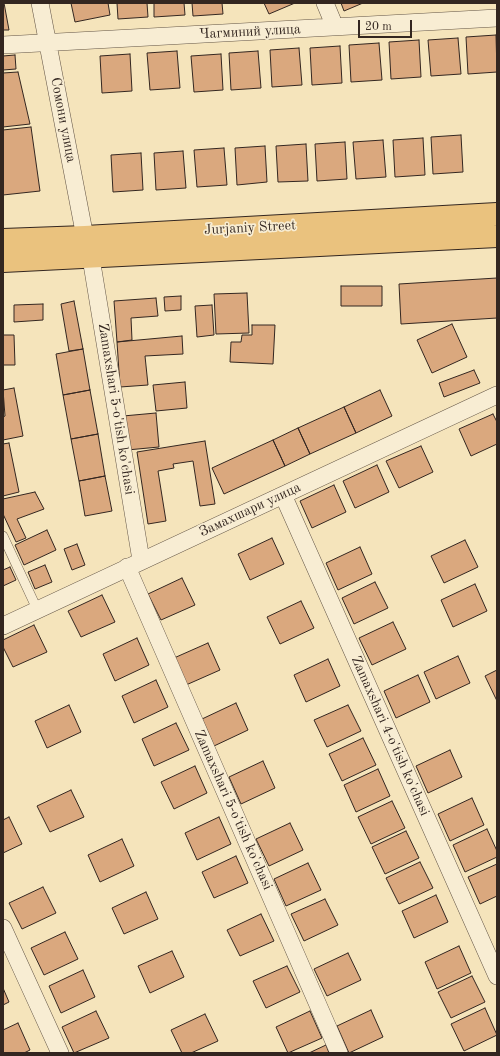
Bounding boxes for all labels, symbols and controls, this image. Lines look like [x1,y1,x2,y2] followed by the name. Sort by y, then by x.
[360,12,414,38] scale bar
[199,21,301,43] street label: Чагминий улица
[365,21,392,33] text: 20 m
[47,76,79,164] street label: Сомони улица
[204,217,296,239] street label: Jurjaniy Street
[94,322,138,496] street label: Zamaxshari 5-o'tish ko'chasi
[197,479,303,541] street label: Замахшари улица
[347,653,433,819] street label: Zamaxshari 4-o'tish ko'chasi
[190,727,276,893] street label: Zamaxshari 5-o'tish ko'chasi

